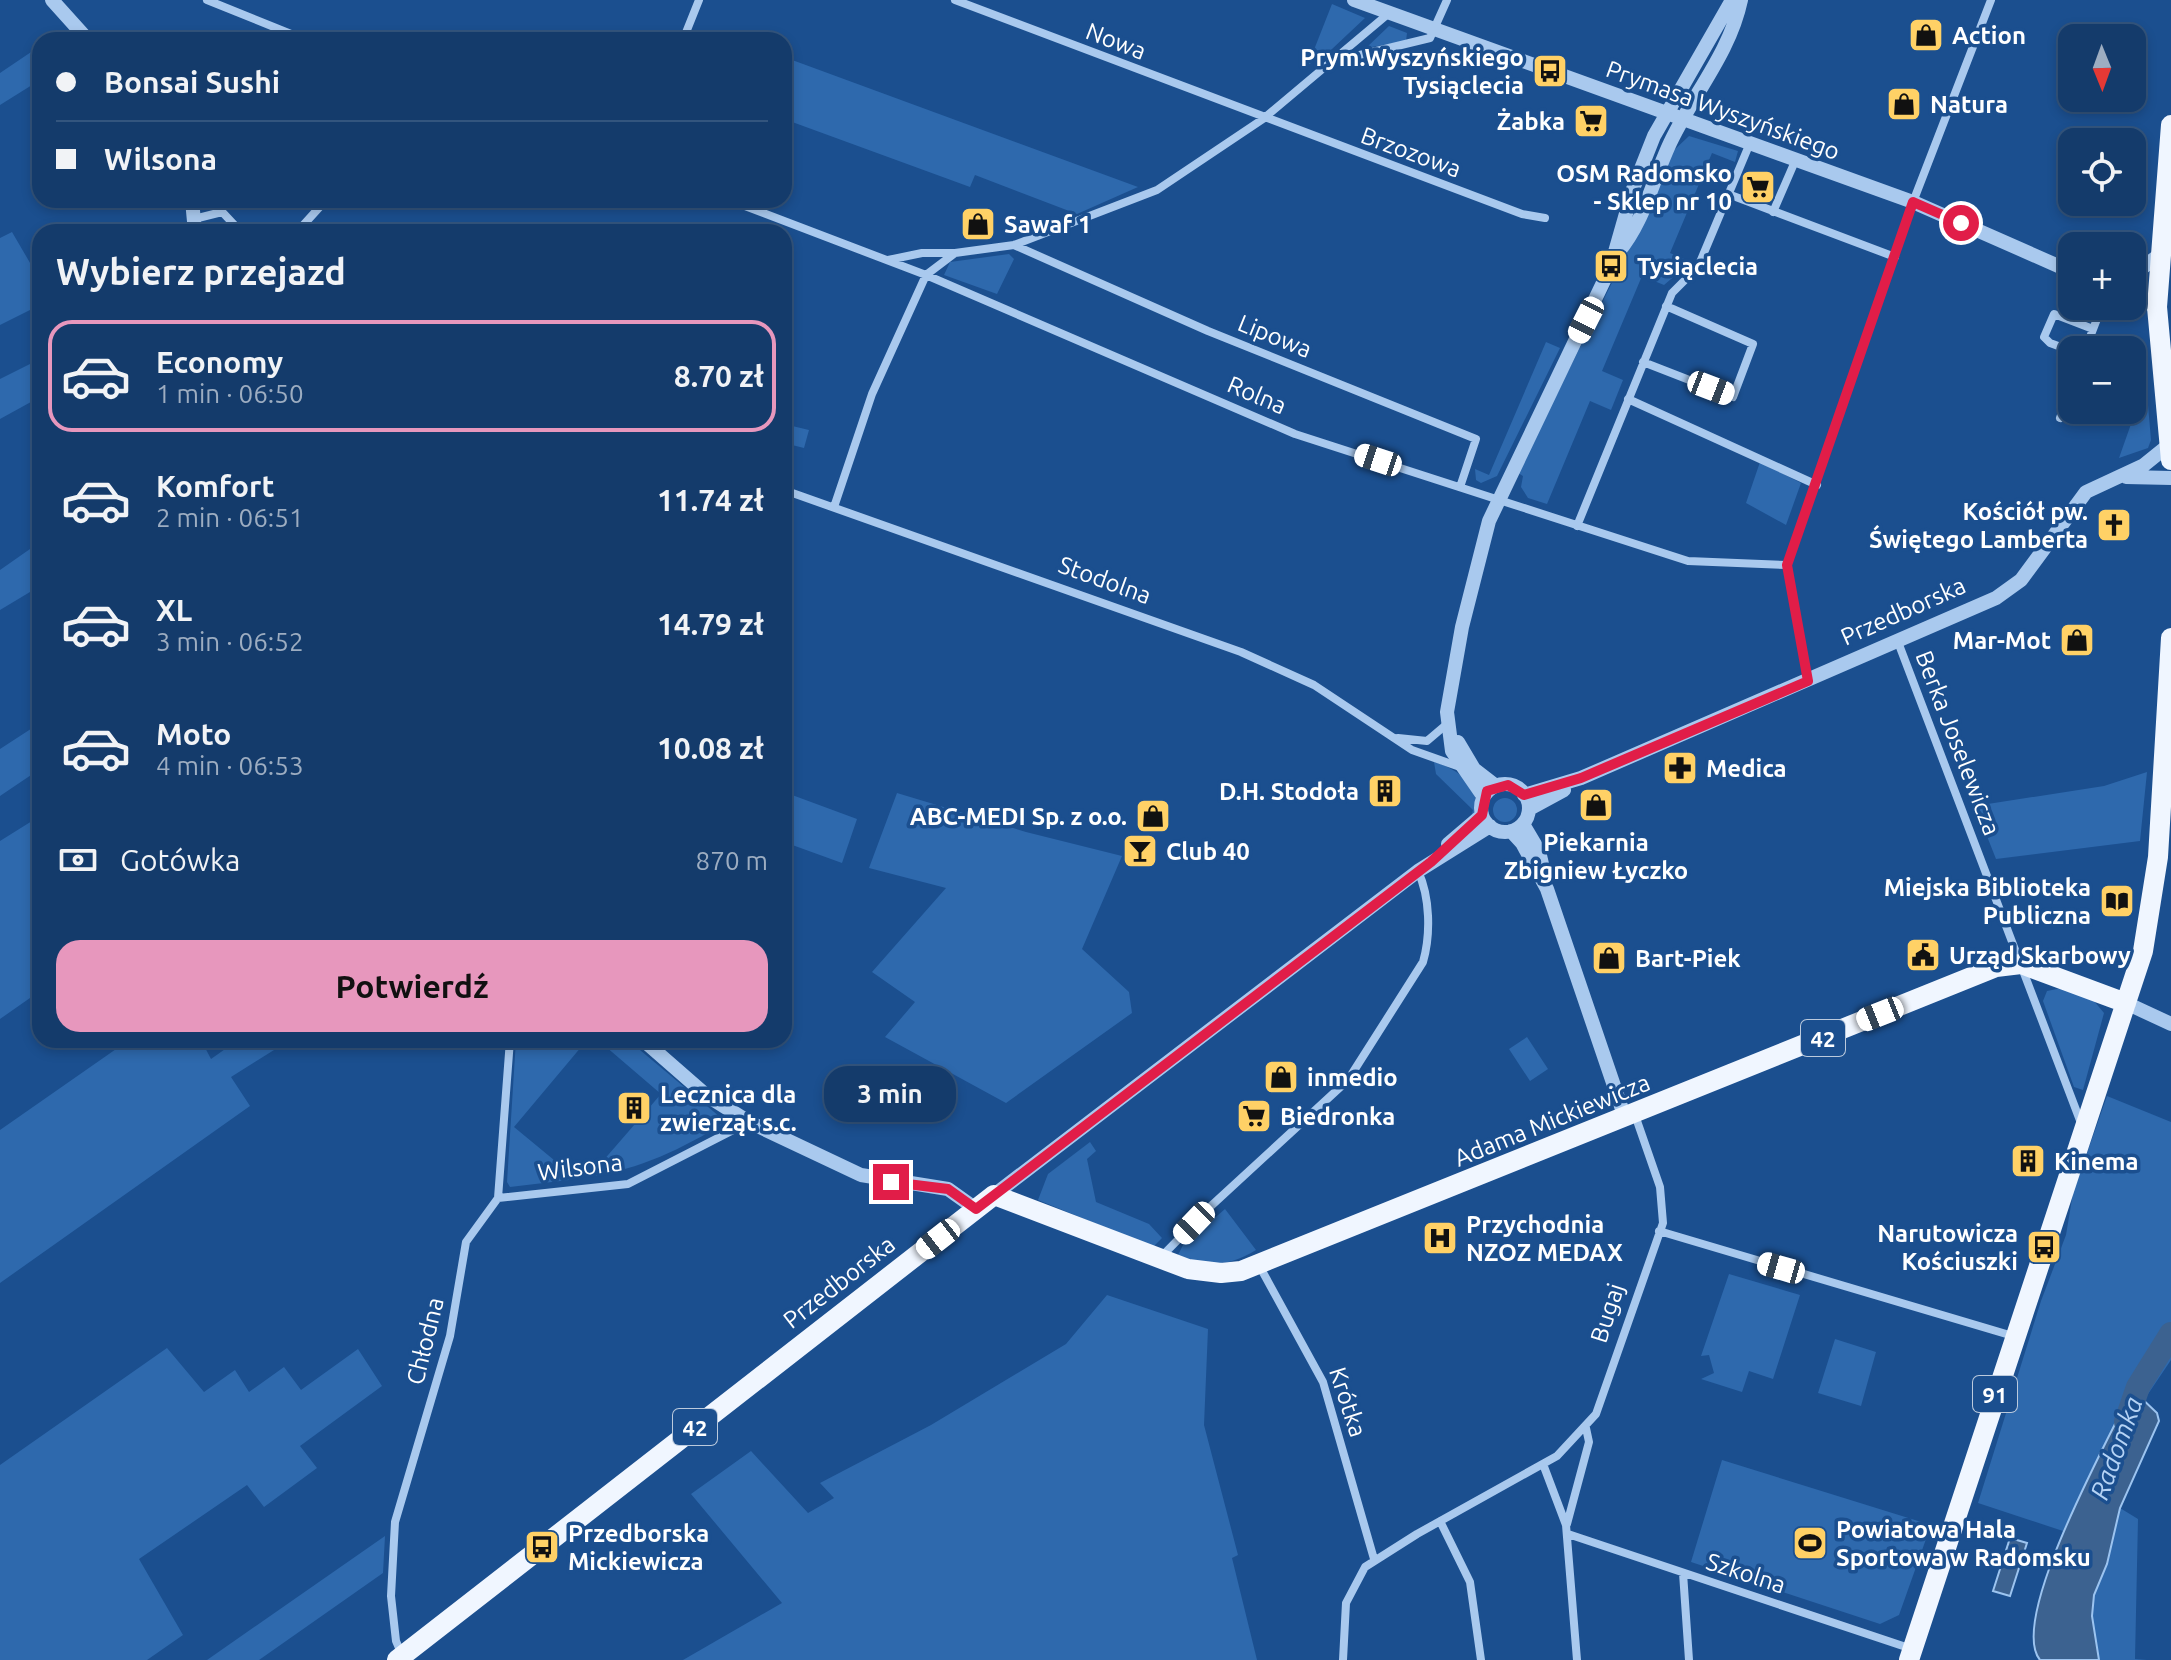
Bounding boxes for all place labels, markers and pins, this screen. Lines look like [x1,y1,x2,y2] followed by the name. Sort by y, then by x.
[1907,16,1945,54] shop icon: Action
[1952,22,2026,49] place label: Action
[1300,44,1524,99] place label: Prym.Wyszyńskiego Tysiąclecia
[1531,52,1569,90] bus stop icon: Prym.Wyszyńskiego Tysiąclecia
[1885,85,1923,123] shop icon: Natura
[1930,91,2008,118] place label: Natura
[1572,102,1610,140] supermarket icon: Żabka
[1497,108,1565,135] place label: Żabka
[1556,160,1732,215] place label: OSM Radomsko - Sklep nr 10
[1739,168,1777,206] supermarket icon: OSM Radomsko - Sklep nr 10
[959,205,997,243] shop icon: Sawaf 1
[1004,211,1091,238] place label: Sawaf 1
[1592,247,1630,285] bus stop icon: Tysiąclecia
[1637,253,1758,280] place label: Tysiąclecia
[1869,498,2088,553] place label: Kościół pw. Świętego Lamberta
[2095,506,2133,544] church icon: Kościół pw. Świętego Lamberta
[2058,621,2096,659] shop icon: Mar-Mot
[1953,627,2051,654] place label: Mar-Mot
[1661,749,1699,787] pharmacy icon: Medica
[1706,755,1787,782] place label: Medica
[1366,772,1404,810] building icon: D.H. Stodoła
[1219,778,1359,805] place label: D.H. Stodoła
[1577,786,1615,824] shop icon: Piekarnia Zbigniew Łyczko
[1134,797,1172,835] shop icon: ABC-MEDI Sp. z o.o.
[910,803,1127,830] place label: ABC-MEDI Sp. z o.o.
[1504,829,1688,884] place label: Piekarnia Zbigniew Łyczko
[1121,832,1159,870] bar icon: Club 40
[1166,838,1250,865] place label: Club 40
[1884,874,2091,929] place label: Miejska Biblioteka Publiczna
[2098,882,2136,920] library icon: Miejska Biblioteka Publiczna
[1904,936,1942,974] public building icon: Urząd Skarbowy
[1590,939,1628,977] shop icon: Bart-Piek
[1949,942,2131,969] place label: Urząd Skarbowy
[1635,945,1741,972] place label: Bart-Piek
[1262,1058,1300,1096] shop icon: inmedio
[1307,1064,1398,1091] place label: inmedio
[660,1081,797,1136] place label: Lecznica dla zwierząt s.c.
[615,1089,653,1127] building icon: Lecznica dla zwierząt s.c.
[1235,1097,1273,1135] supermarket icon: Biedronka
[1280,1103,1395,1130] place label: Biedronka
[2009,1142,2047,1180] building icon: Kinema
[2054,1148,2139,1175] place label: Kinema
[1466,1211,1623,1266] place label: Przychodnia NZOZ MEDAX
[1421,1219,1459,1257] hospital icon: Przychodnia NZOZ MEDAX
[1877,1220,2018,1275] place label: Narutowicza Kościuszki
[2025,1228,2063,1266] bus stop icon: Narutowicza Kościuszki
[1836,1516,2091,1571] place label: Powiatowa Hala Sportowa w Radomsku
[568,1520,709,1575] place label: Przedborska Mickiewicza
[1791,1524,1829,1562] sports icon: Powiatowa Hala Sportowa w Radomsku
[523,1528,561,1566] bus stop icon: Przedborska Mickiewicza

